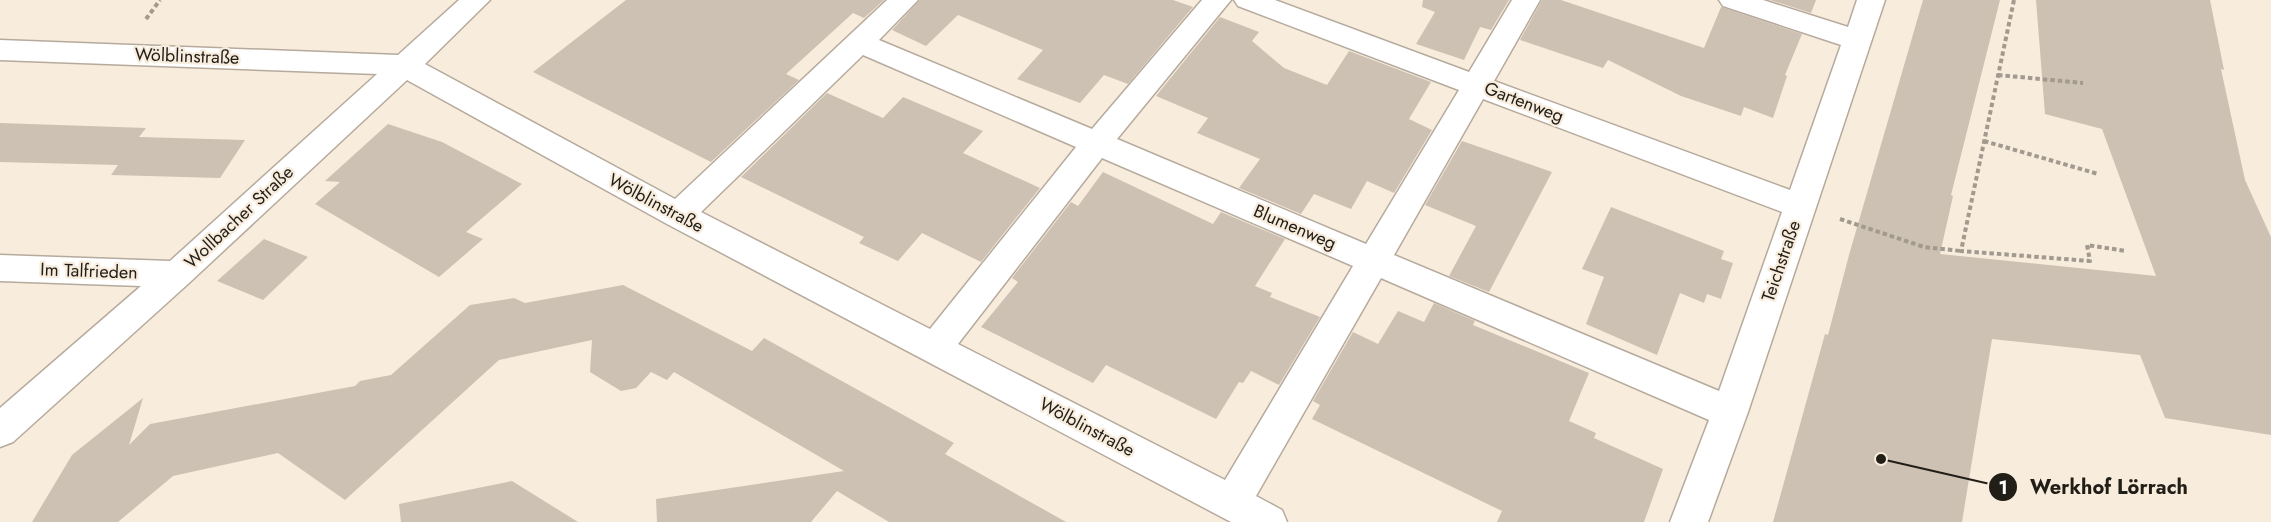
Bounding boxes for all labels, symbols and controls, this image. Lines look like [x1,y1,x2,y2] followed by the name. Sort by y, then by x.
[134,41,240,71] street label: Wölblinstraße
[1480,75,1568,129] street label: Gartenweg
[179,159,299,275] street label: Wollbacher Straße
[604,167,708,239] street label: Wölblinstraße
[1250,198,1340,256] street label: Blumenweg
[1755,217,1807,305] street label: Teichstraße
[40,256,138,286] street label: Im Talfrieden
[1035,391,1139,463] street label: Wölblinstraße
[1988,468,2199,506] callout: Werkhof Lörrach
[2030,473,2188,502] text: Werkhof Lörrach
[1998,475,2008,501] text: 1

